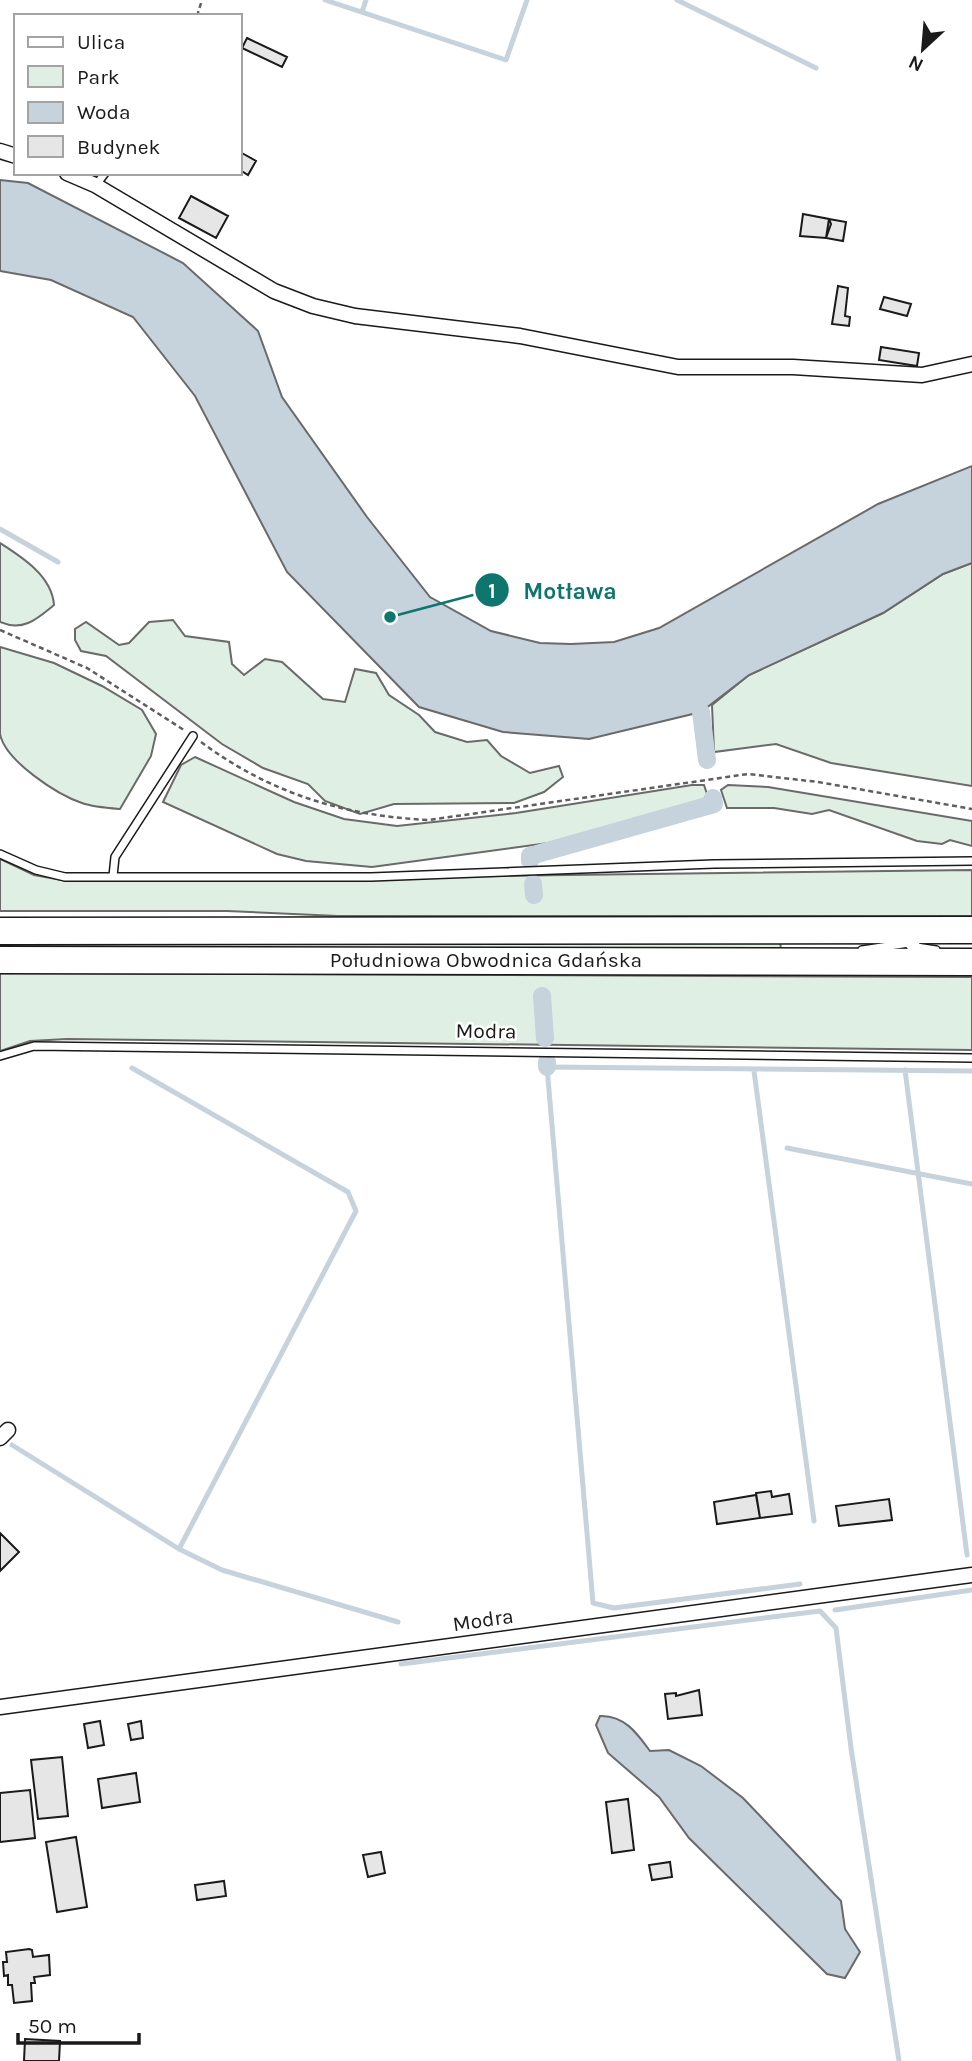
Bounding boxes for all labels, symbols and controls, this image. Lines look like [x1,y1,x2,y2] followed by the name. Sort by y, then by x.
[14,14,242,175] legend
[888,14,958,84] north arrow
[77,30,125,54] text: Ulica
[905,51,927,76] text: N
[77,65,120,89] text: Park
[77,100,131,124] text: Woda
[77,135,160,159] text: Budynek
[474,568,631,612] callout: Motława
[523,578,617,605] text: Motława
[488,579,496,603] text: 1
[330,948,642,972] street label: Południowa Obwodnica Gdańska
[455,1018,517,1044] street label: Modra
[451,1604,515,1636] street label: Modra
[18,2002,138,2046] scale bar
[28,2014,77,2038] text: 50 m

